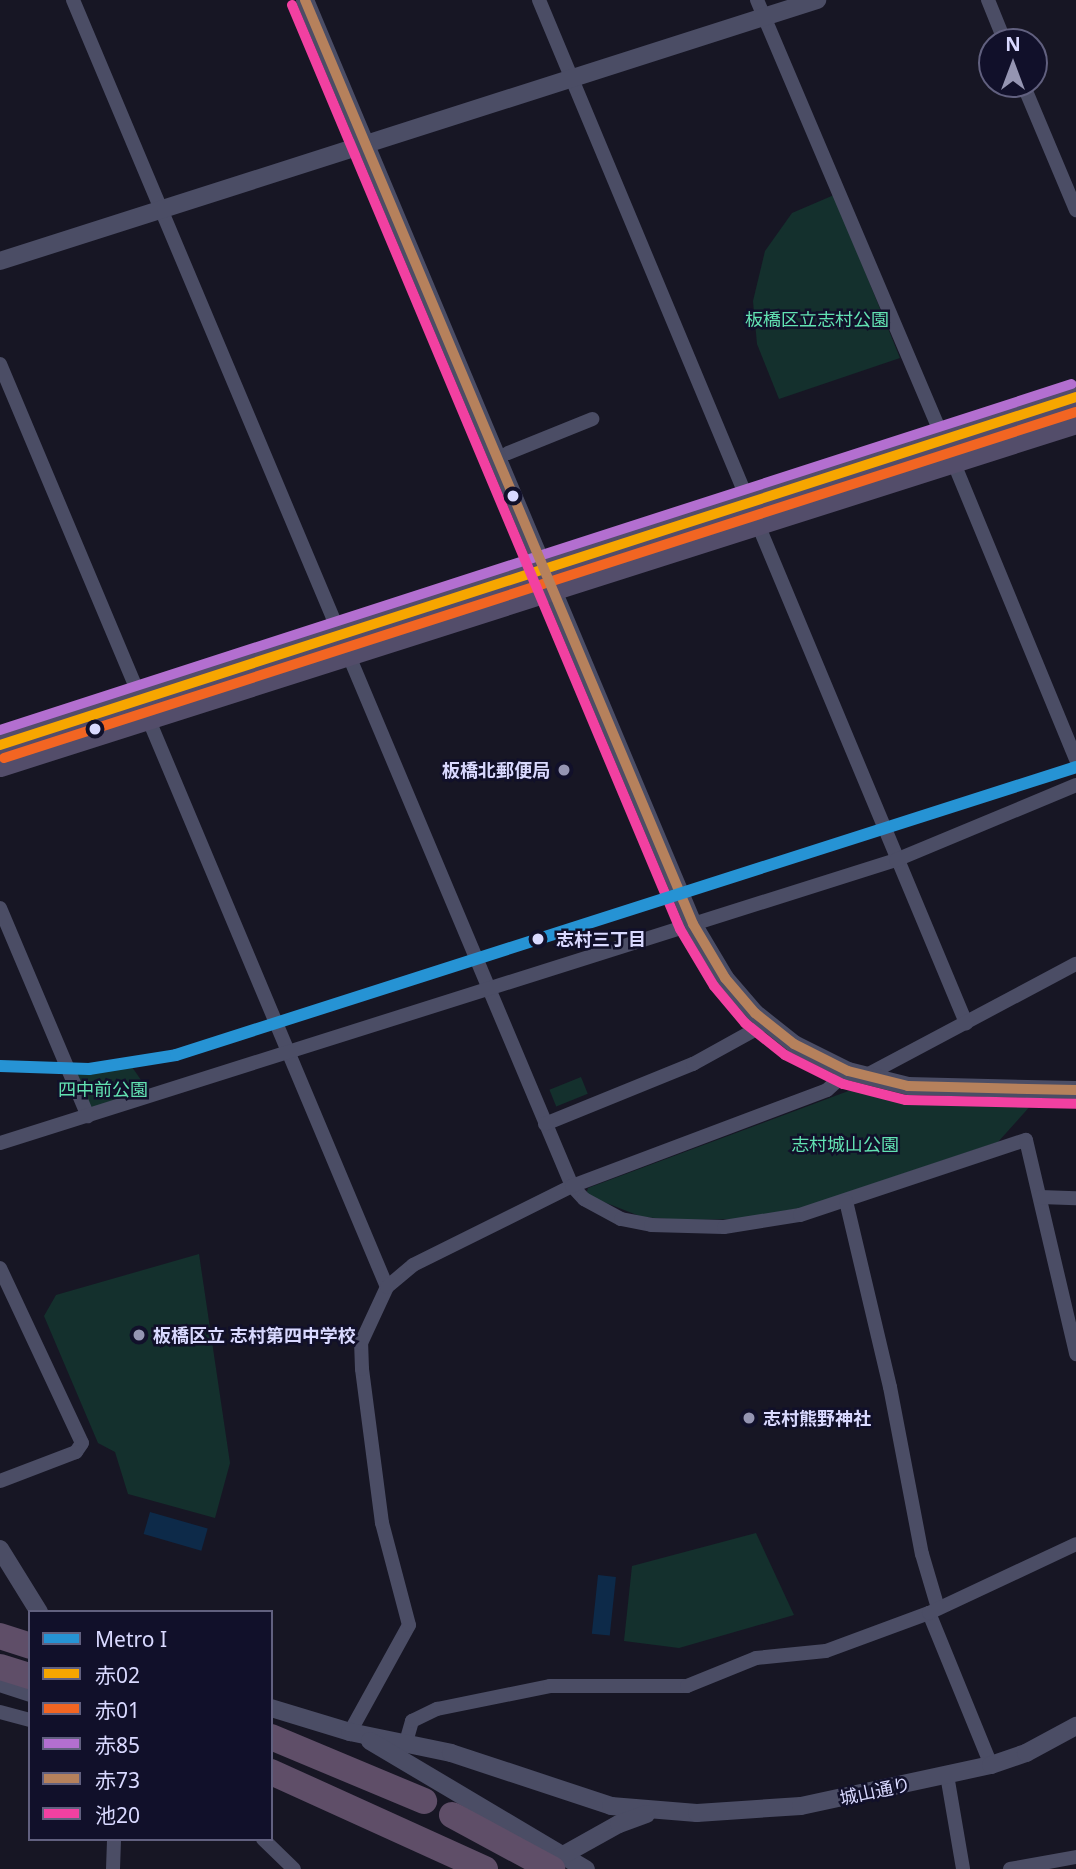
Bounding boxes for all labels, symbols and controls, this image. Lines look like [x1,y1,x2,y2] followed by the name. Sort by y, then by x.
[978,28,1048,98] north arrow
[1005,31,1021,57] text: N
[745,308,889,330] park label: 板橋区立志村公園
[506,489,520,503] unlabelled marker
[88,722,102,736] unlabelled marker
[442,759,550,781] place label: 板橋北郵便局
[556,762,572,778] marker: 板橋北郵便局
[526,927,550,951] marker: 志村三丁目
[556,928,646,950] place label: 志村三丁目
[58,1078,148,1100] park label: 四中前公園
[791,1133,899,1155] park label: 志村城山公園
[153,1324,356,1346] place label: 板橋区立 志村第四中学校
[131,1327,147,1343] marker: 板橋区立 志村第四中学校
[763,1407,871,1429] place label: 志村熊野神社
[741,1410,757,1426] marker: 志村熊野神社
[28,1610,273,1841] legend
[95,1625,167,1653] text: Metro I
[95,1661,140,1689] text: 赤02
[95,1696,140,1724] text: 赤01
[95,1731,140,1759] text: 赤85
[95,1766,140,1794] text: 赤73
[838,1773,912,1809] street label: 城山通り
[95,1801,140,1829] text: 池20

